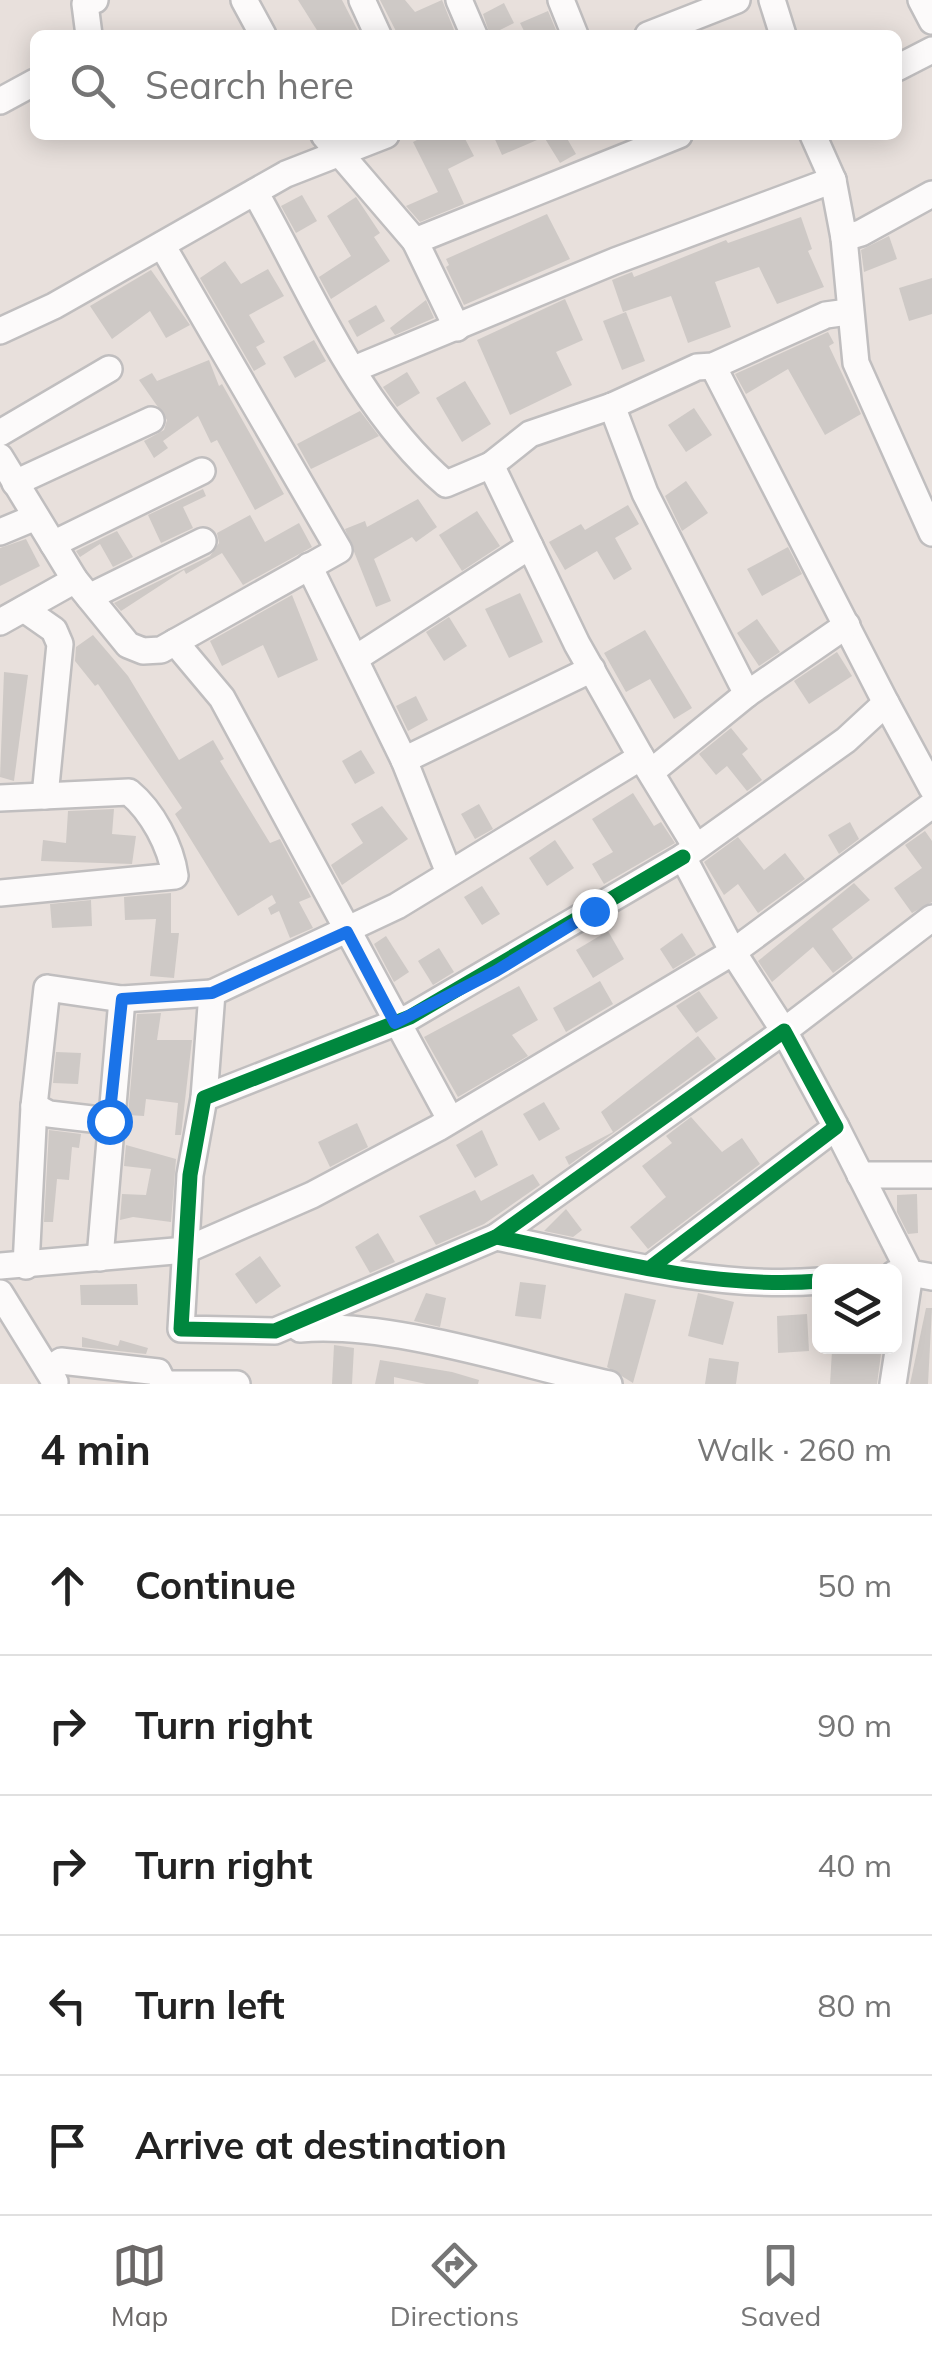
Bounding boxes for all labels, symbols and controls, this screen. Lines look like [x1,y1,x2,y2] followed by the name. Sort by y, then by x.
[30,30,902,140] search box
[65,58,120,113] icon: search
[145,61,354,109] text: Search here
[572,889,618,935] route end
[87,1099,133,1145] route start
[812,1264,902,1354] map controls
[812,1264,902,1354] button: layers
[40,1423,151,1476] text: 4 min
[697,1429,892,1469] text: Walk · 260 m
[40,1558,95,1613] icon: ahead
[135,1561,296,1609] text: Continue
[817,1565,892,1605] text: 50 m
[40,1698,95,1753] icon: right
[135,1701,312,1749] text: Turn right
[817,1705,892,1745] text: 90 m
[40,1838,95,1893] icon: right
[135,1841,312,1889] text: Turn right
[817,1845,892,1885] text: 40 m
[40,1978,95,2033] icon: left
[135,1981,285,2029] text: Turn left
[817,1985,892,2025] text: 80 m
[40,2118,95,2173] icon: arrive
[135,2121,507,2169] text: Arrive at destination
[111,2238,168,2333] tab: Map
[390,2238,519,2333] tab: Directions
[740,2238,821,2333] tab: Saved

